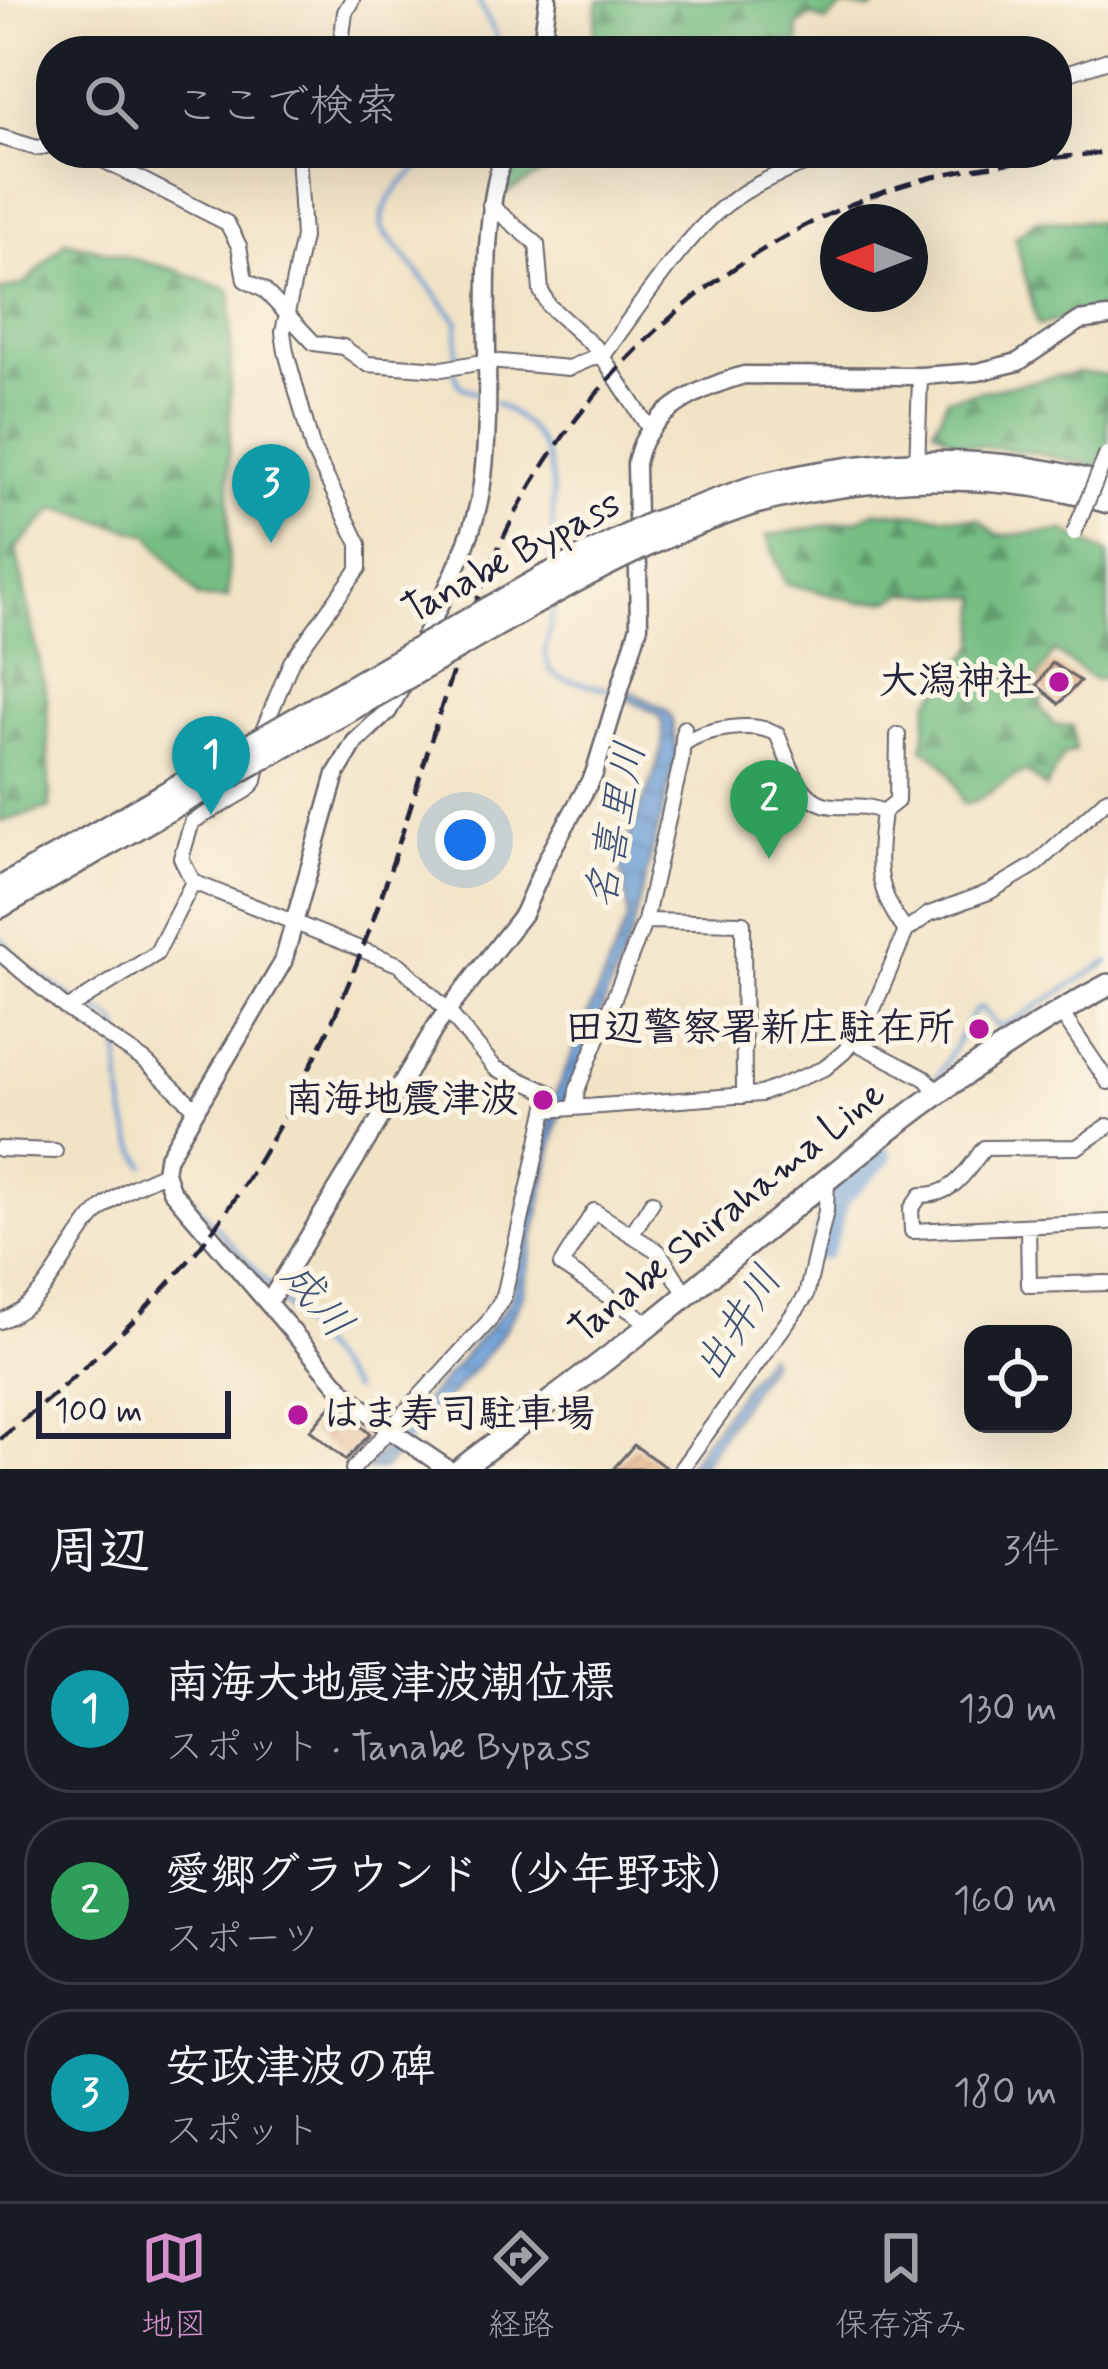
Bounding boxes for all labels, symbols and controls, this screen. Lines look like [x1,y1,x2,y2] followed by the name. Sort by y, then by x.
[36,36,1072,168] search box
[78,69,144,135] icon: search
[174,78,399,137] text: ここで検索
[820,204,928,312] north arrow
[232,444,310,543] pin: 3
[394,479,630,637] street label: Tanabe Bypass
[879,657,1035,708] place label: 大潟神社
[1046,669,1072,695] marker: 大潟神社
[172,716,250,815] pin: 1
[574,737,660,913] water label: 名喜里川
[730,760,808,859] pin: 2
[435,810,495,870] your location
[565,1004,955,1055] place label: 田辺警察署新庄駐在所
[966,1016,992,1042] marker: 田辺警察署新庄駐在所
[559,1070,897,1356] street label: Tanabe Shirahama Line
[285,1075,519,1126] place label: 南海地震津波
[530,1087,556,1113] marker: 南海地震津波
[268,1251,364,1351] water label: 成川
[682,1256,796,1392] water label: 出井川
[964,1325,1072,1433] map controls
[964,1325,1072,1433] button: locate
[36,1385,231,1438] scale bar
[54,1390,143,1434] text: 100 m
[322,1390,595,1441] place label: はま寿司駐車場
[285,1402,311,1428] marker: はま寿司駐車場
[48,1520,150,1586] text: 周辺
[1003,1526,1060,1577] text: 3件
[165,1655,615,1714] text: 南海大地震津波潮位標
[81,1684,99,1735] text: 1
[958,1684,1057,1735] text: 130 m
[165,1723,591,1774] text: スポット · Tanabe Bypass
[165,1847,750,1906] text: 愛郷グラウンド（少年野球）
[80,1876,100,1927] text: 2
[953,1876,1057,1927] text: 160 m
[165,1915,320,1966] text: スポーツ
[165,2039,435,2098] text: 安政津波の碑
[81,2068,99,2119] text: 3
[953,2068,1057,2119] text: 180 m
[165,2107,321,2158] text: スポット
[141,2225,207,2348] tab: 地図
[488,2225,554,2348] tab: 経路
[835,2225,967,2348] tab: 保存済み

